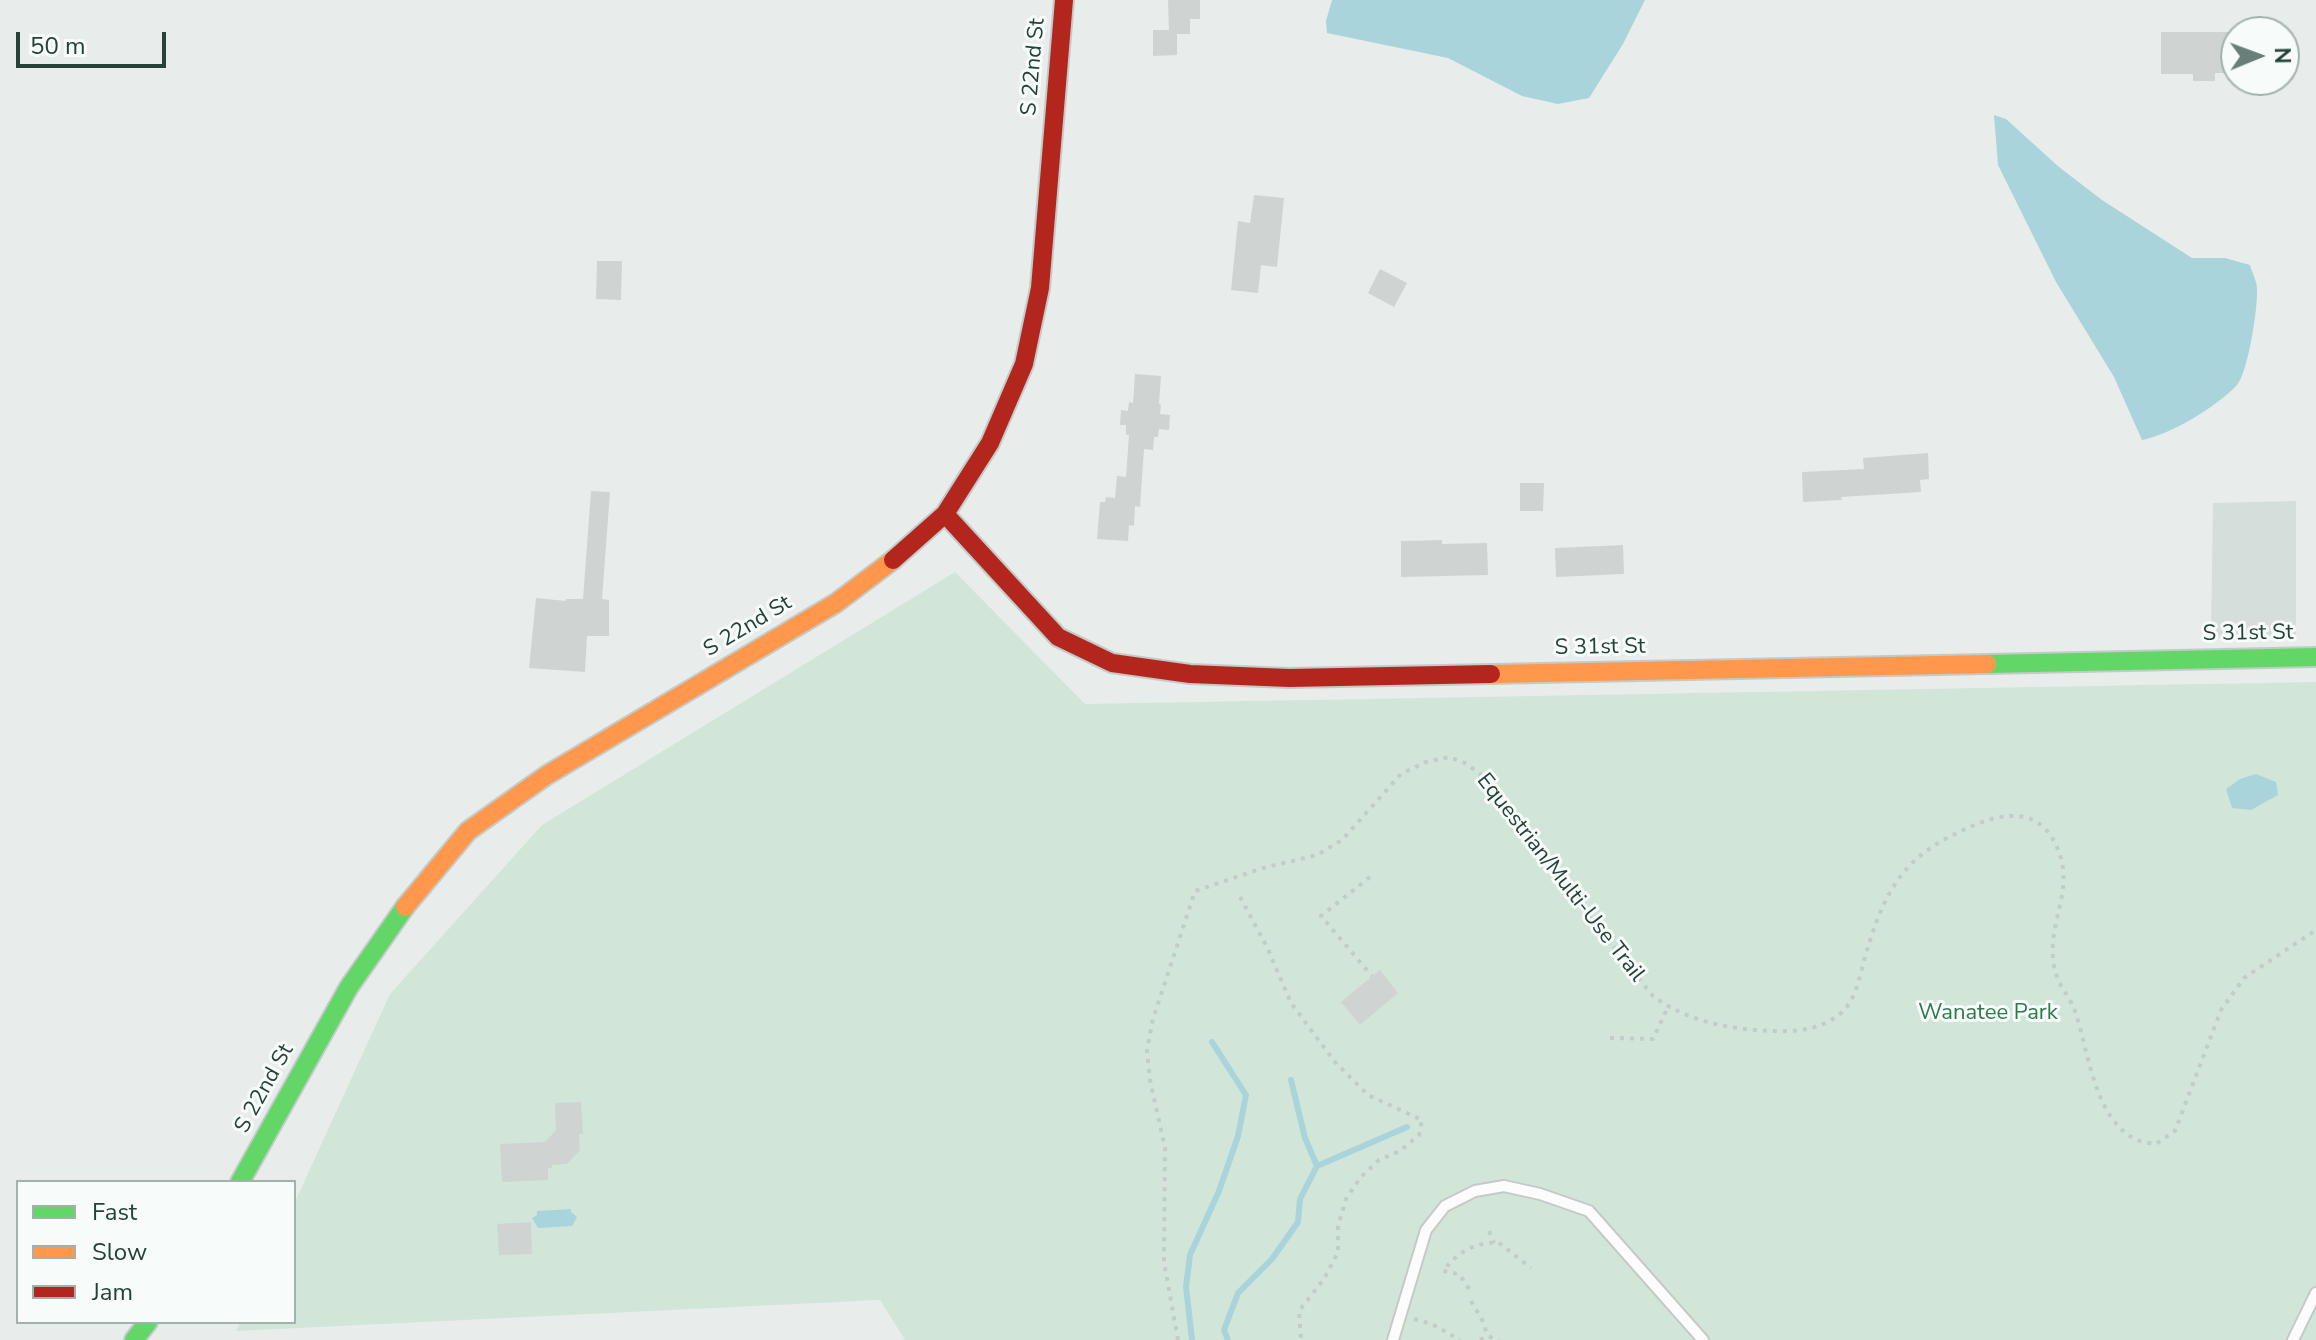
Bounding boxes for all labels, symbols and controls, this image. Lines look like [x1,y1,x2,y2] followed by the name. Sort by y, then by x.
[20,16,170,66] scale bar
[2220,16,2300,96] north arrow
[1017,17,1051,117] street label: S 22nd St
[30,30,86,62] text: 50 m
[2267,47,2297,64] text: N
[699,591,797,663] street label: S 22nd St
[2202,620,2294,648] street label: S 31st St
[1554,634,1646,662] street label: S 31st St
[1470,768,1650,988] street label: Equestrian/Multi-Use Trail
[1918,1001,2058,1027] park label: Wanatee Park
[230,1040,300,1138] street label: S 22nd St
[16,1180,296,1324] legend
[92,1196,137,1228] text: Fast
[92,1236,147,1268] text: Slow
[92,1276,133,1308] text: Jam

